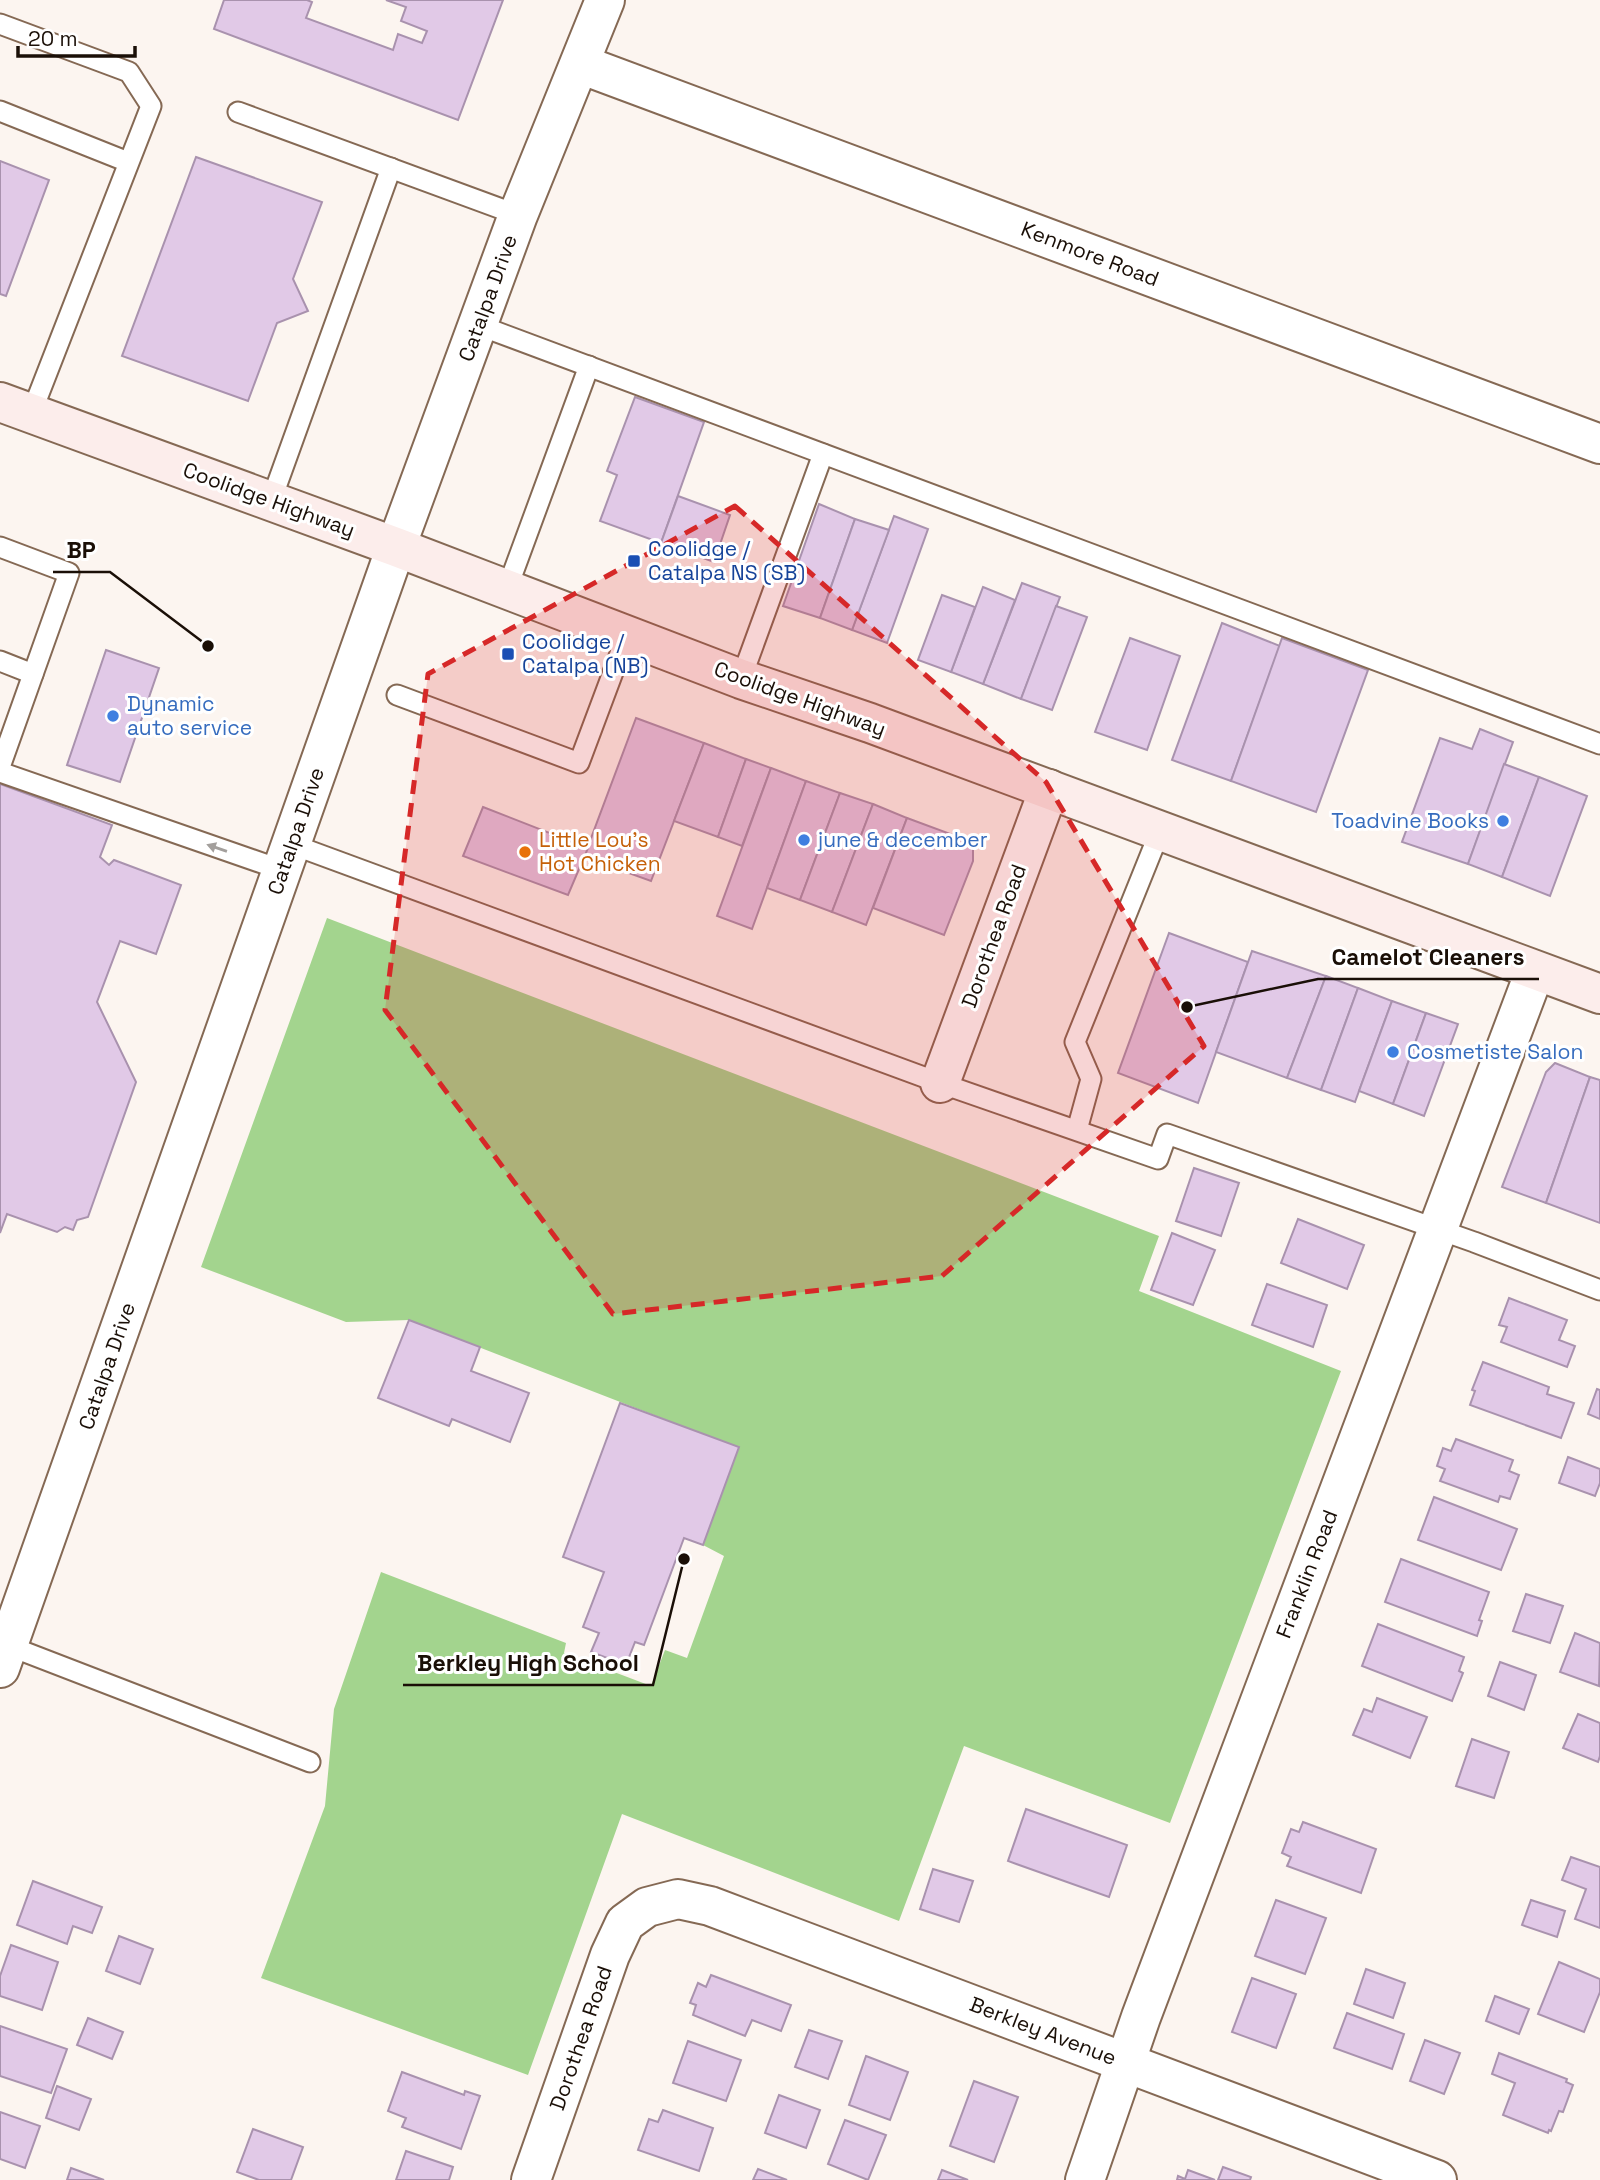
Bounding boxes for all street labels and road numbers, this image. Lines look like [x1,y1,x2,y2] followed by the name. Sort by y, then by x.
[1017,215,1163,292] street label: Kenmore Road
[452,231,523,365] street label: Catalpa Drive
[179,456,359,543] street label: Coolidge Highway
[710,655,890,742] street label: Coolidge Highway
[261,764,330,898] street label: Catalpa Drive
[955,860,1032,1011] street label: Dorothea Road
[72,1299,141,1433] street label: Catalpa Drive
[1270,1506,1343,1642] street label: Franklin Road
[543,1962,618,2114] street label: Dorothea Road
[966,1990,1120,2071] street label: Berkley Avenue

